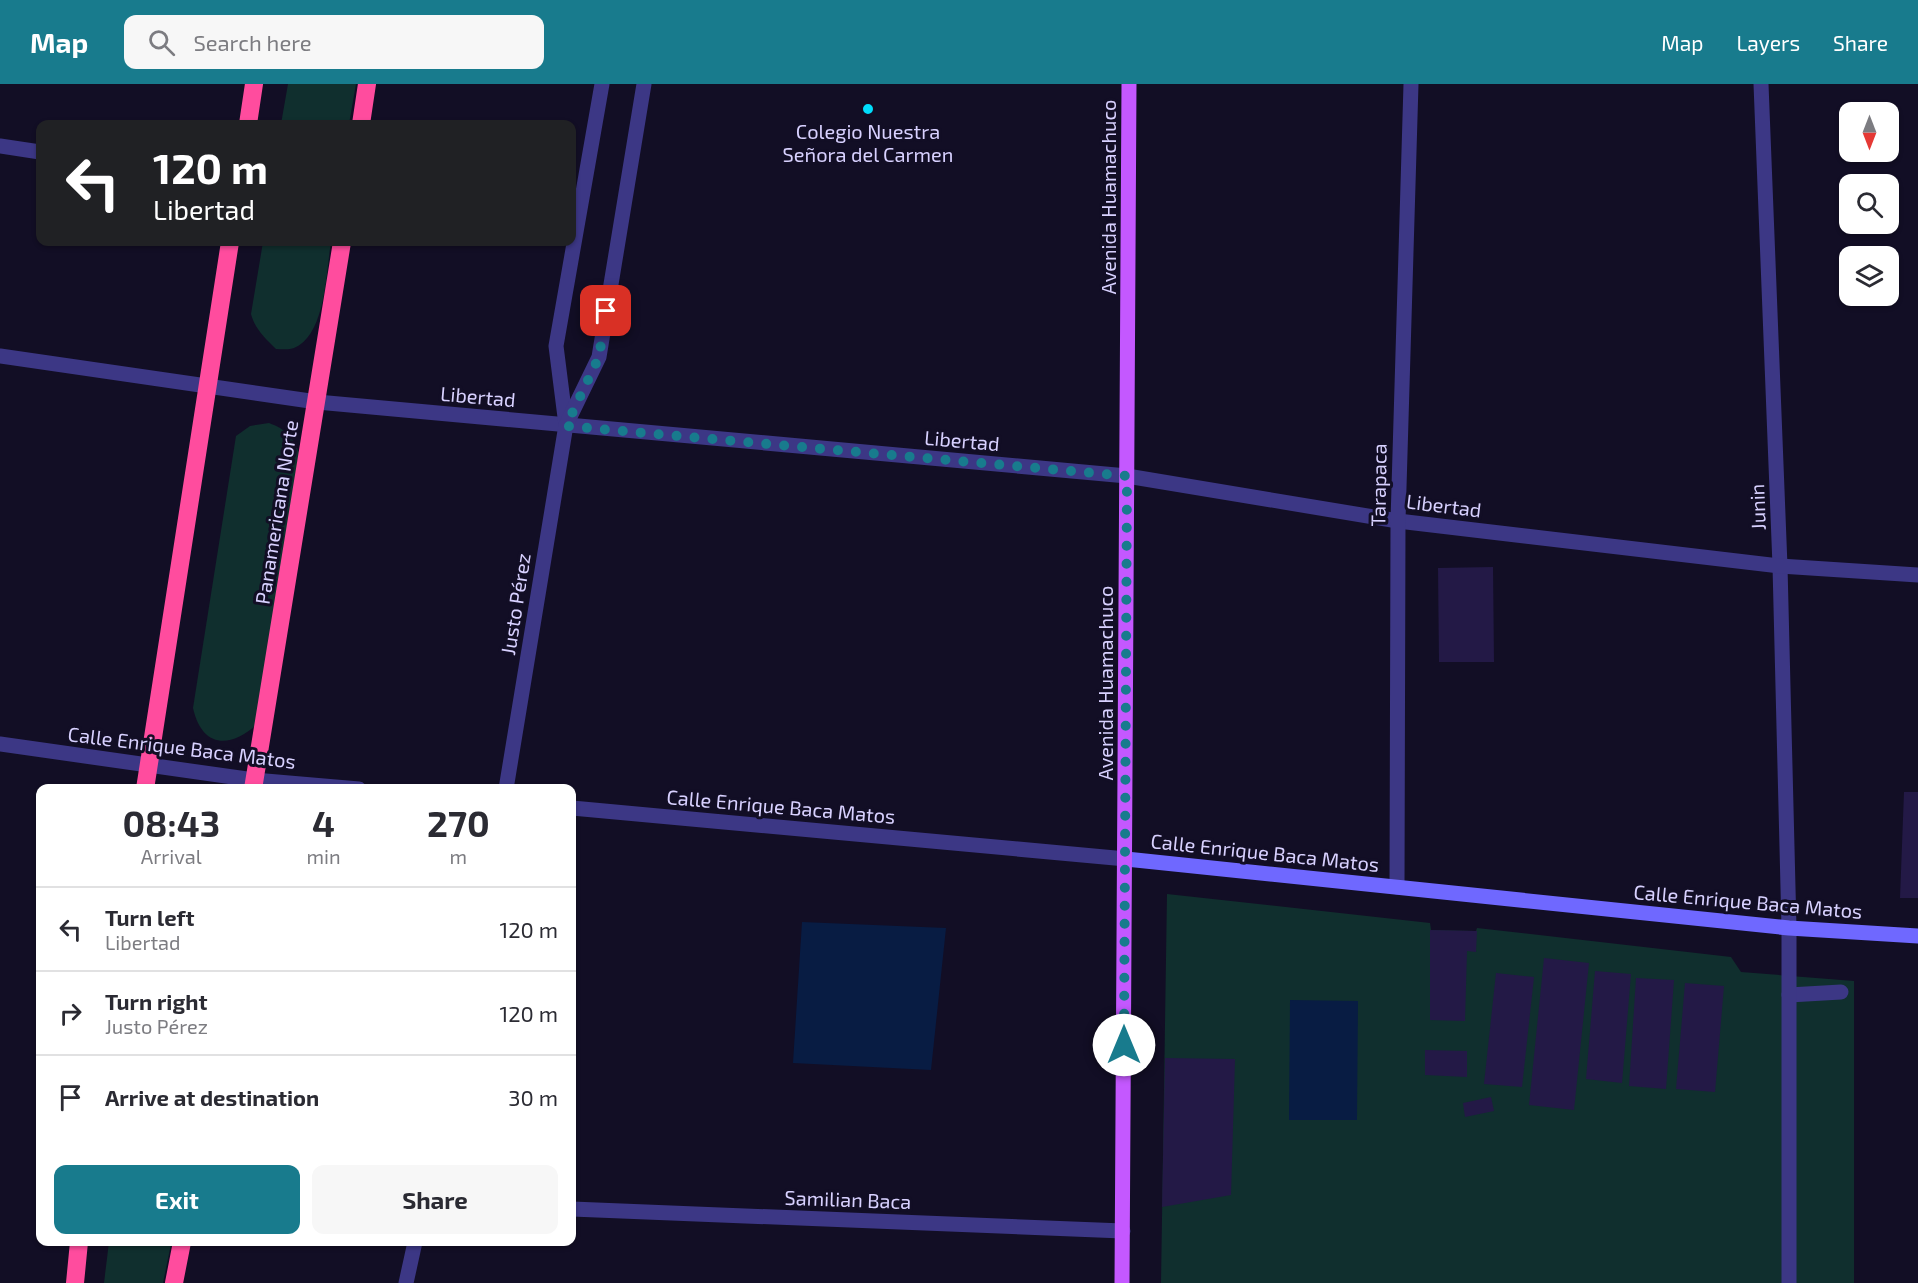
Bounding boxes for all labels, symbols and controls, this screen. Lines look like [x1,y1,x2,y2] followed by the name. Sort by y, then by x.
[124,15,544,69] search box
[30,25,88,59] text: Map
[145,26,178,59] icon: search
[193,29,312,55] text: Search here
[1661,30,1703,55] text: Map
[1736,30,1800,55] text: Layers
[1833,30,1888,55] text: Share
[1096,100,1120,294] street label: Avenida Huamachuco
[861,102,875,116] marker: Colegio Nuestra Señora del Carmen
[1839,102,1899,162] north arrow
[1839,102,1899,306] map controls
[783,119,953,166] place label: Colegio Nuestra Señora del Carmen
[153,142,268,192] text: 120 m
[54,144,132,222] icon: left
[1839,174,1899,234] button: search
[153,193,255,225] text: Libertad
[1839,246,1899,306] button: layers
[580,285,631,336] pin
[589,294,622,327] icon: arrive
[439,381,517,411] street label: Libertad
[250,418,302,606] street label: Panamericana Norte
[923,425,1001,455] street label: Libertad
[1365,443,1391,527] street label: Tarapaca
[1744,483,1770,531] street label: Junin
[1405,488,1483,522] street label: Libertad
[495,551,535,657] street label: Justo Pérez
[1093,586,1117,780] street label: Avenida Huamachuco
[67,721,297,773] street label: Calle Enrique Baca Matos
[666,784,896,828] street label: Calle Enrique Baca Matos
[122,801,220,844] text: 08:43
[312,801,335,844] text: 4
[427,801,490,844] text: 270
[1150,828,1380,876] street label: Calle Enrique Baca Matos
[141,844,202,868] text: Arrival
[307,844,341,868] text: min
[450,844,467,868] text: m
[1633,879,1863,923] street label: Calle Enrique Baca Matos
[105,904,194,930] text: Turn left
[54,913,87,946] icon: left
[499,916,558,942] text: 120 m
[105,930,180,954] text: Libertad
[105,988,207,1014] text: Turn right
[54,997,87,1030] icon: right
[499,1000,558,1026] text: 120 m
[1092,1013,1156,1077] position arrow
[105,1014,208,1038] text: Justo Pérez
[54,1081,87,1114] icon: arrive
[105,1084,319,1110] text: Arrive at destination
[508,1084,558,1110] text: 30 m
[54,1165,300,1234] button: Exit
[312,1165,558,1234] button: Share
[784,1185,912,1213] street label: Samilian Baca

